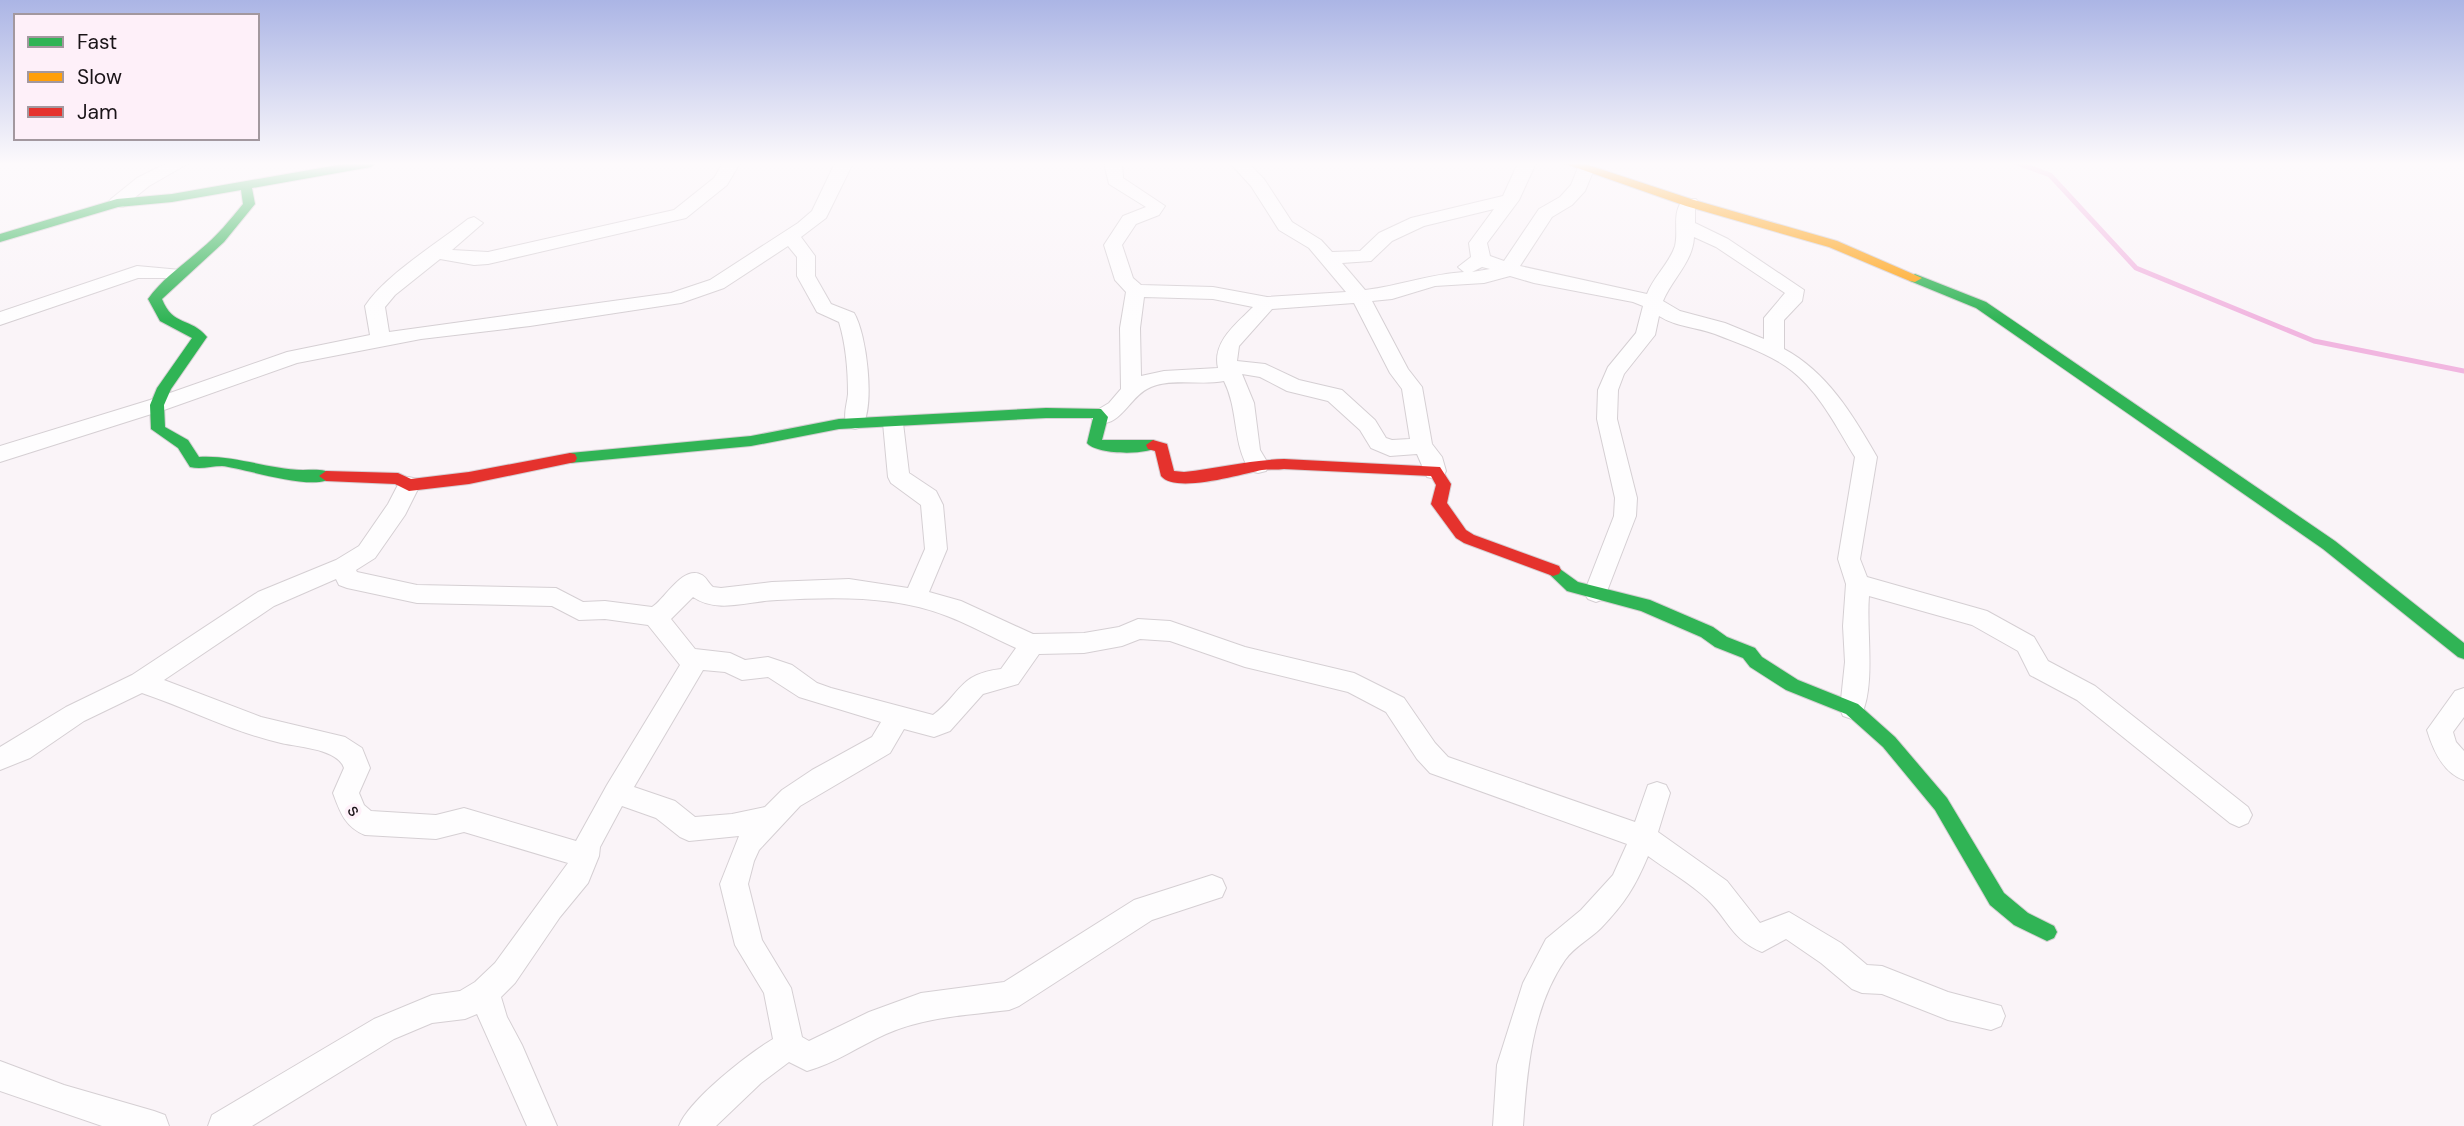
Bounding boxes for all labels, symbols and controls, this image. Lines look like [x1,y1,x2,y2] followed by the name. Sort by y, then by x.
[14,14,259,140] legend
[77,28,117,56] text: Fast
[77,63,122,91] text: Slow
[77,98,118,126] text: Jam
[342,799,368,821] street label: s

